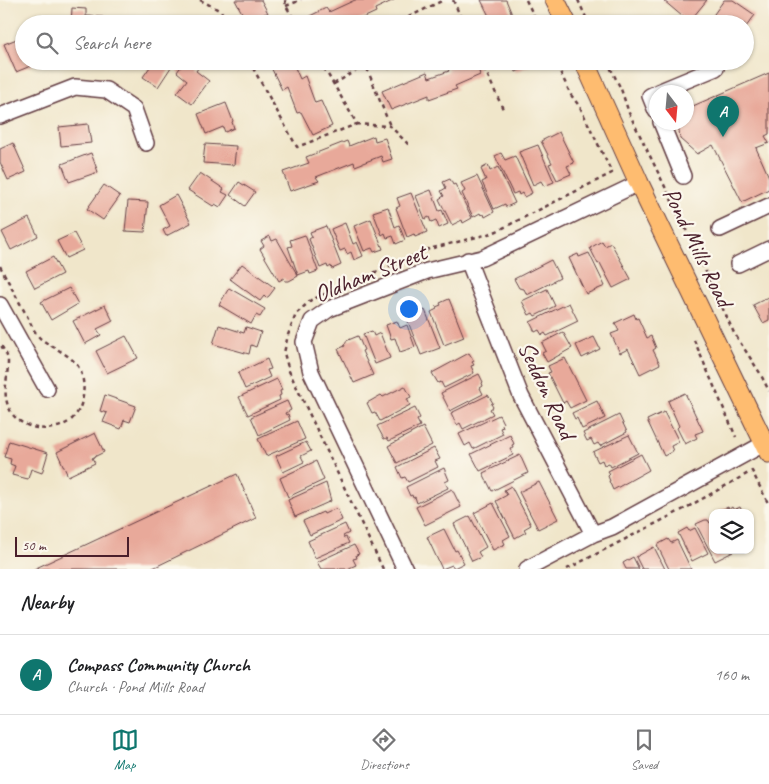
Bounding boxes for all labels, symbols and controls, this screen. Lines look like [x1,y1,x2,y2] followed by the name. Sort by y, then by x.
[15,15,754,70] search box
[33,29,61,57] icon: search
[73,31,150,55] text: Search here
[649,85,694,130] north arrow
[707,96,739,137] pin: A
[656,182,741,315] street label: Pond Mills Road
[310,236,432,309] street label: Oldham Street
[396,296,422,322] your location
[511,337,584,447] street label: Seddon Road
[709,509,754,554] map controls
[709,509,754,554] button: layers
[15,534,129,557] scale bar
[22,537,46,554] text: 50 m
[20,589,73,615] text: Nearby
[67,653,250,677] text: Compass Community Church
[32,665,40,685] text: A
[715,665,749,685] text: 160 m
[67,677,204,697] text: Church · Pond Mills Road
[111,726,139,773] tab: Map
[360,726,409,773] tab: Directions
[630,726,658,773] tab: Saved

